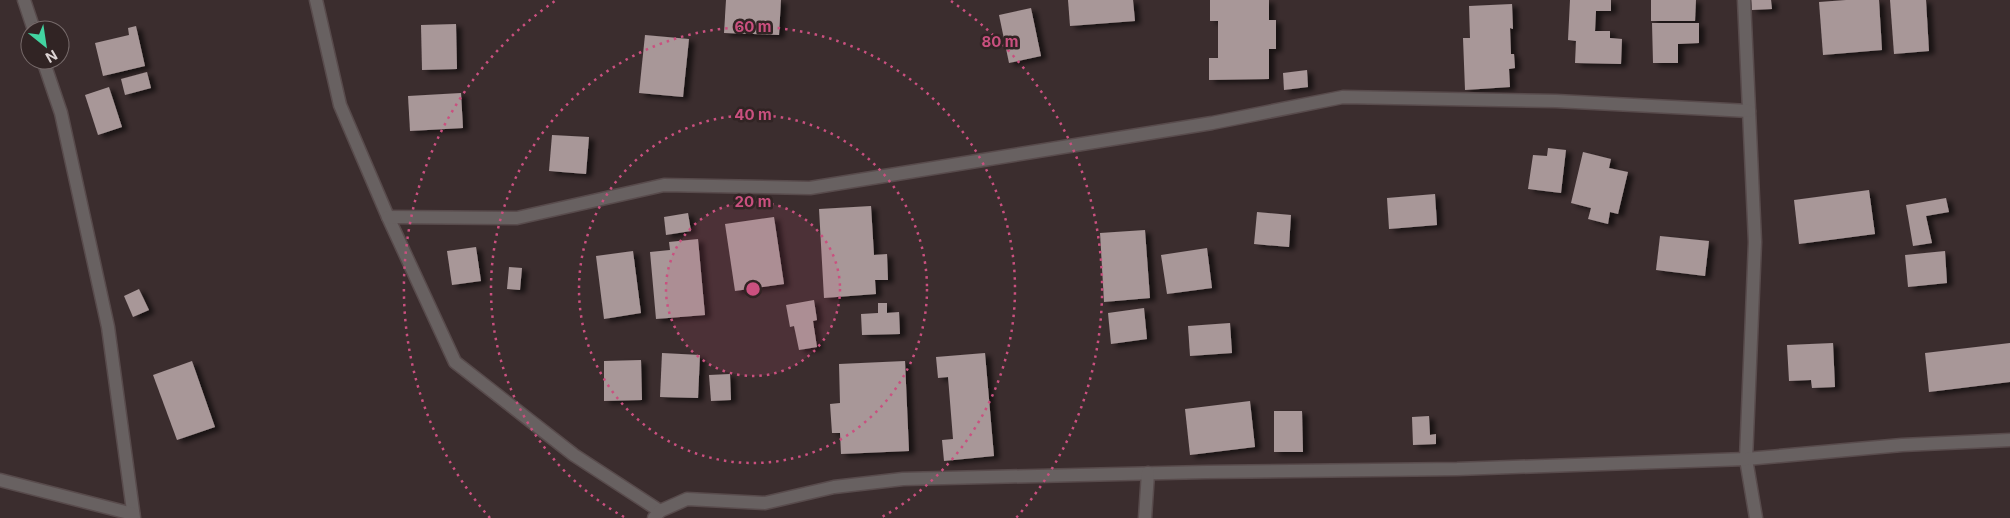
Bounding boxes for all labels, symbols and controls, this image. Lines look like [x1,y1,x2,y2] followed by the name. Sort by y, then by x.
[734,17,772,36] text: 60 m
[20,20,70,70] north arrow
[981,32,1019,51] text: 80 m
[43,47,61,67] text: N
[734,105,772,124] text: 40 m
[735,192,771,211] text: 20 m
[744,280,762,298] centre of rings

